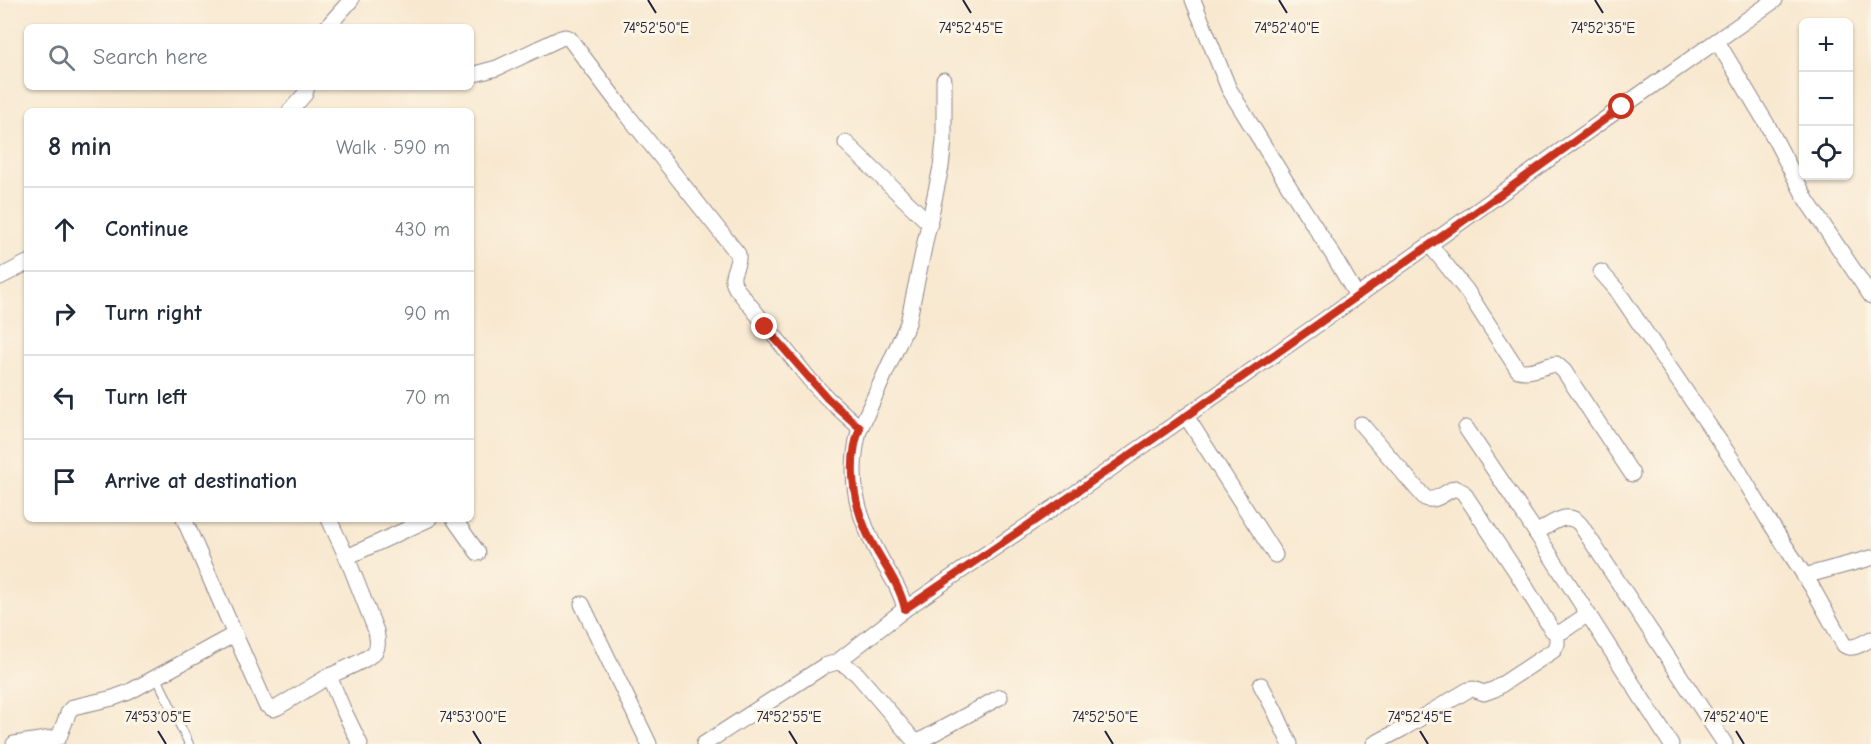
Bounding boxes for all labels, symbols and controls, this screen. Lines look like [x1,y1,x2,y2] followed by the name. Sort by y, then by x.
[1799,18,1853,180] map controls
[1799,18,1853,72] button: +
[623,19,689,37] text: 74°52'50"E
[939,19,1003,37] text: 74°52'45"E
[1254,19,1320,37] text: 74°52'40"E
[1571,19,1635,37] text: 74°52'35"E
[24,24,474,90] search box
[45,41,78,74] icon: search
[93,44,208,70] text: Search here
[1799,72,1853,126] button: −
[1608,93,1634,119] route start
[1799,126,1853,180] button: locate
[48,132,112,162] text: 8 min
[336,136,450,159] text: Walk · 590 m
[48,213,81,246] icon: ahead
[105,216,188,242] text: Continue
[395,218,450,241] text: 430 m
[48,297,81,330] icon: right
[105,300,202,326] text: Turn right
[404,302,450,325] text: 90 m
[751,313,777,339] route end
[48,381,81,414] icon: left
[105,384,187,410] text: Turn left
[405,386,450,409] text: 70 m
[48,465,81,498] icon: arrive
[105,468,297,494] text: Arrive at destination
[125,708,191,726] text: 74°53'05"E
[440,708,506,726] text: 74°53'00"E
[756,708,822,726] text: 74°52'55"E
[1072,708,1138,726] text: 74°52'50"E
[1388,708,1452,726] text: 74°52'45"E
[1703,708,1769,726] text: 74°52'40"E

